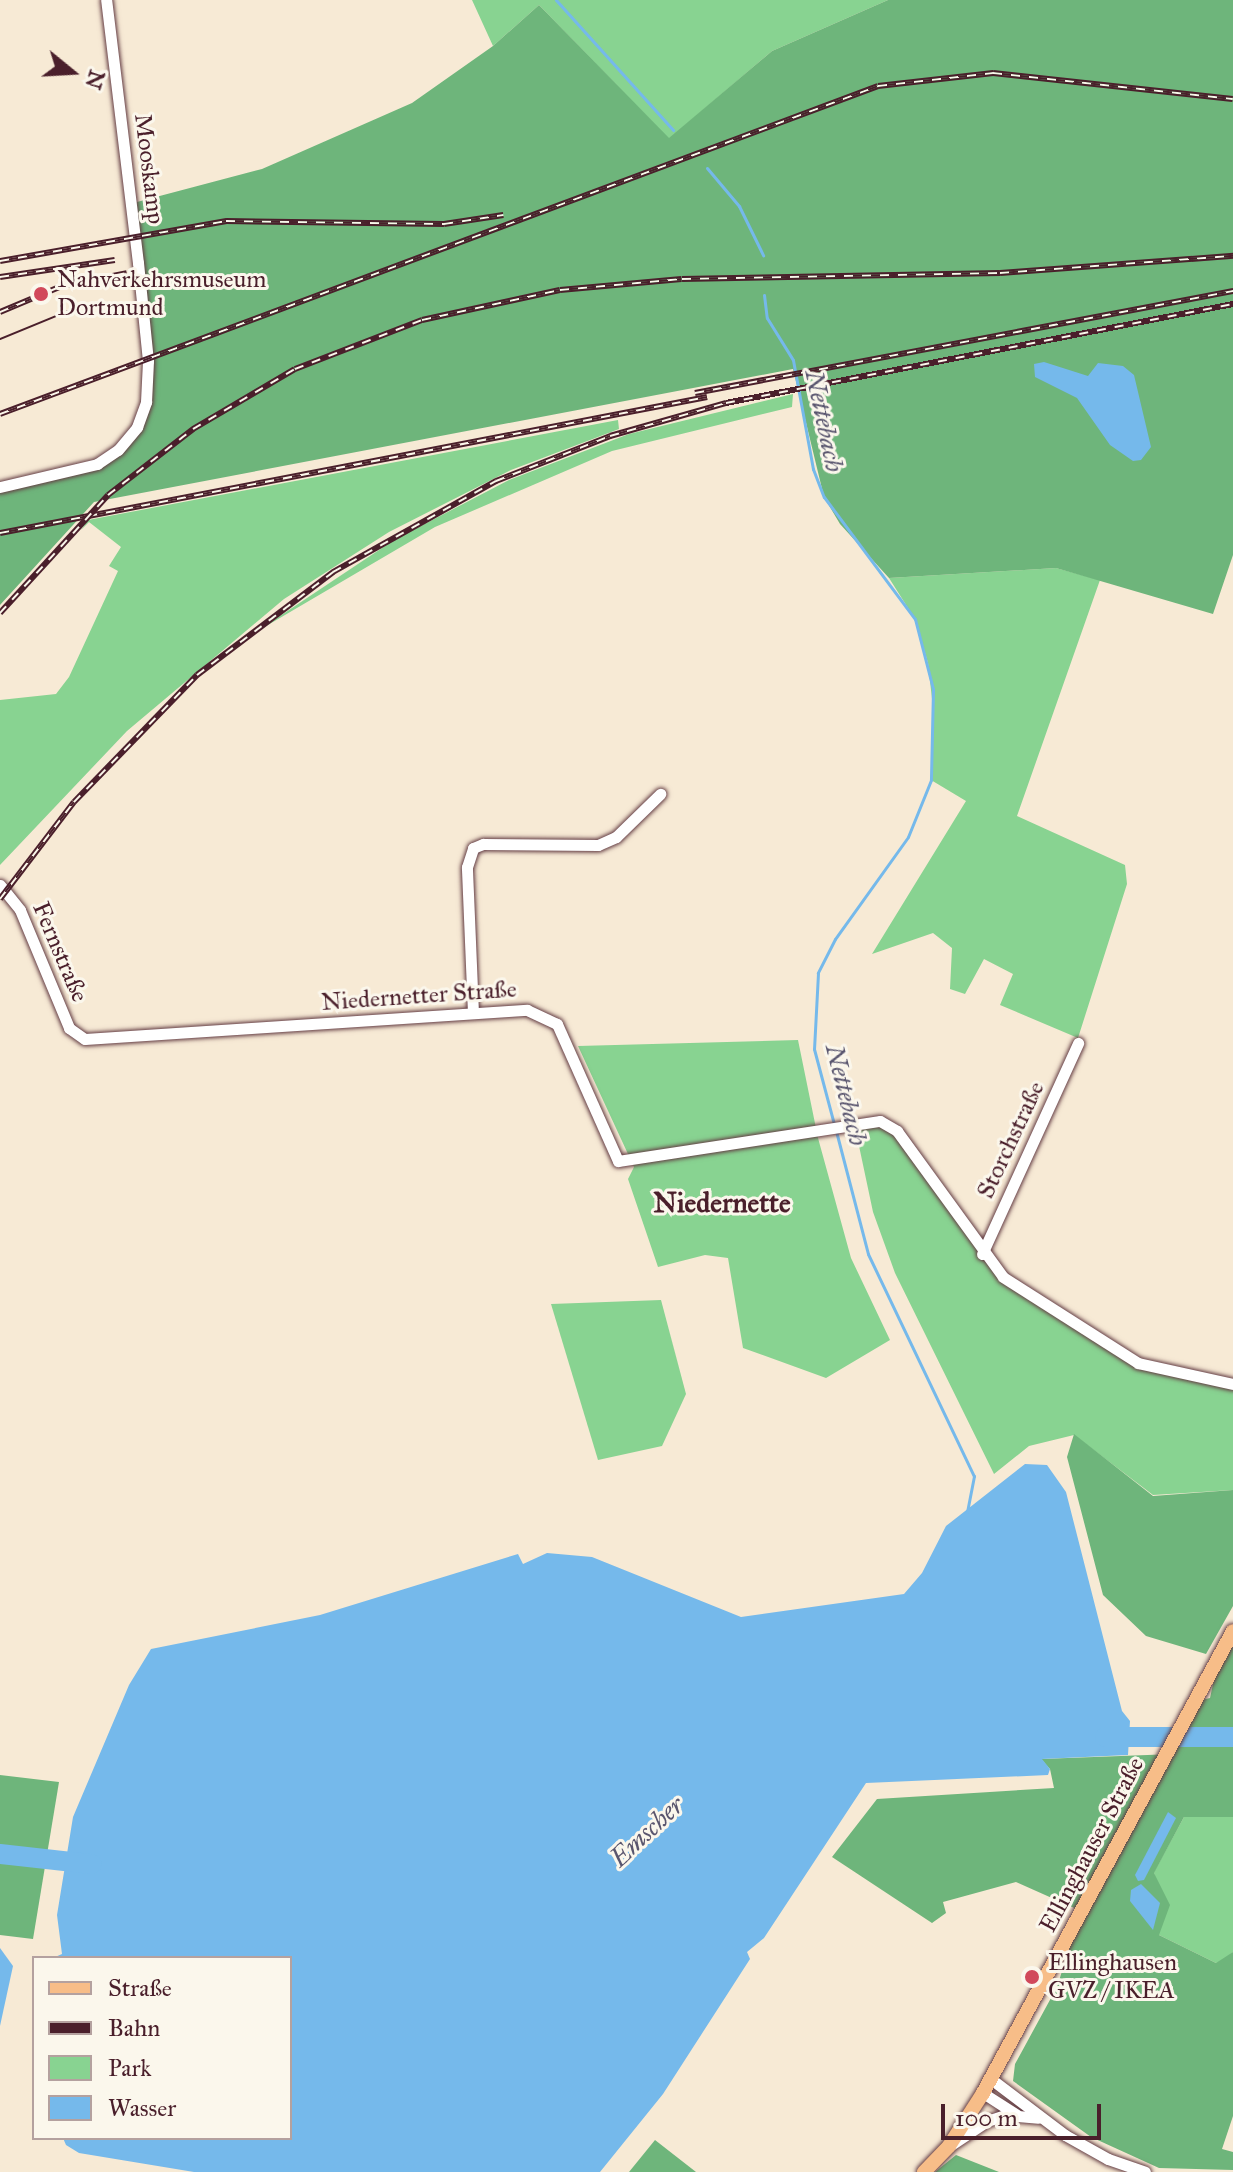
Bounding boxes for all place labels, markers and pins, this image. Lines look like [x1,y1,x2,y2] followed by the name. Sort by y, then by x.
[57,266,266,322] place label: Nahverkehrsmuseum Dortmund
[32,285,50,303] marker: Nahverkehrsmuseum Dortmund
[1048,1949,1177,2005] place label: Ellinghausen GVZ / IKEA
[1023,1968,1041,1986] marker: Ellinghausen GVZ / IKEA

